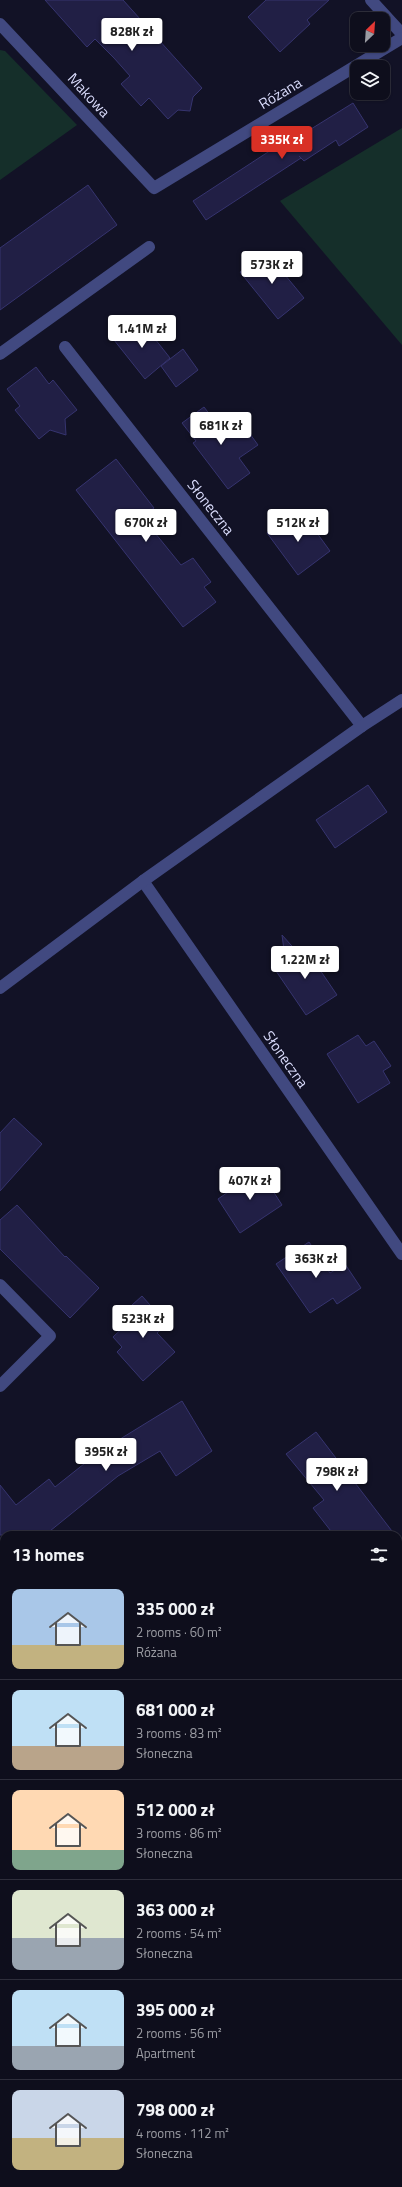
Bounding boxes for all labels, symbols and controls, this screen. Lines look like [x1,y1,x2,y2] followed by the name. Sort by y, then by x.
[350,12,390,52] north arrow
[350,12,390,100] map controls
[95,18,169,52] pin: 828K zł
[110,21,154,41] text: 828K zł
[350,60,390,100] button: layers
[62,67,116,123] street label: Makowa
[254,71,306,115] street label: Różana
[245,126,319,160] pin: 335K zł
[260,129,304,149] text: 335K zł
[235,251,309,285] pin: 573K zł
[250,254,294,274] text: 573K zł
[101,315,183,349] pin: 1.41M zł
[117,318,167,338] text: 1.41M zł
[184,412,258,446] pin: 681K zł
[199,415,243,435] text: 681K zł
[182,474,240,540] street label: Słoneczna
[109,509,183,543] pin: 670K zł
[261,509,335,543] pin: 512K zł
[124,512,168,532] text: 670K zł
[276,512,320,532] text: 512K zł
[264,946,346,980] pin: 1.22M zł
[280,949,330,969] text: 1.22M zł
[258,1026,314,1093] street label: Słoneczna
[213,1167,287,1201] pin: 407K zł
[228,1170,272,1190] text: 407K zł
[279,1245,353,1279] pin: 363K zł
[294,1248,338,1268] text: 363K zł
[106,1305,180,1339] pin: 523K zł
[121,1308,165,1328] text: 523K zł
[69,1438,143,1472] pin: 395K zł
[84,1441,128,1461] text: 395K zł
[300,1458,374,1492] pin: 798K zł
[315,1461,359,1481] text: 798K zł
[12,1542,84,1568] text: 13 homes
[368,1544,390,1566] icon: filters
[136,1596,215,1622] text: 335 000 zł
[44,1605,92,1653] icon: home
[136,1622,222,1642] text: 2 rooms · 60 m²
[136,1642,177,1662] text: Różana
[136,1697,215,1723] text: 681 000 zł
[44,1706,92,1754] icon: home
[136,1723,222,1743] text: 3 rooms · 83 m²
[136,1743,193,1763] text: Słoneczna
[136,1797,215,1823] text: 512 000 zł
[44,1806,92,1854] icon: home
[136,1823,222,1843] text: 3 rooms · 86 m²
[136,1843,193,1863] text: Słoneczna
[136,1897,215,1923] text: 363 000 zł
[44,1906,92,1954] icon: home
[136,1923,222,1943] text: 2 rooms · 54 m²
[136,1943,193,1963] text: Słoneczna
[136,1997,215,2023] text: 395 000 zł
[44,2006,92,2054] icon: home
[136,2023,222,2043] text: 2 rooms · 56 m²
[136,2043,195,2063] text: Apartment
[136,2097,215,2123] text: 798 000 zł
[44,2106,92,2154] icon: home
[136,2123,229,2143] text: 4 rooms · 112 m²
[136,2143,193,2163] text: Słoneczna

